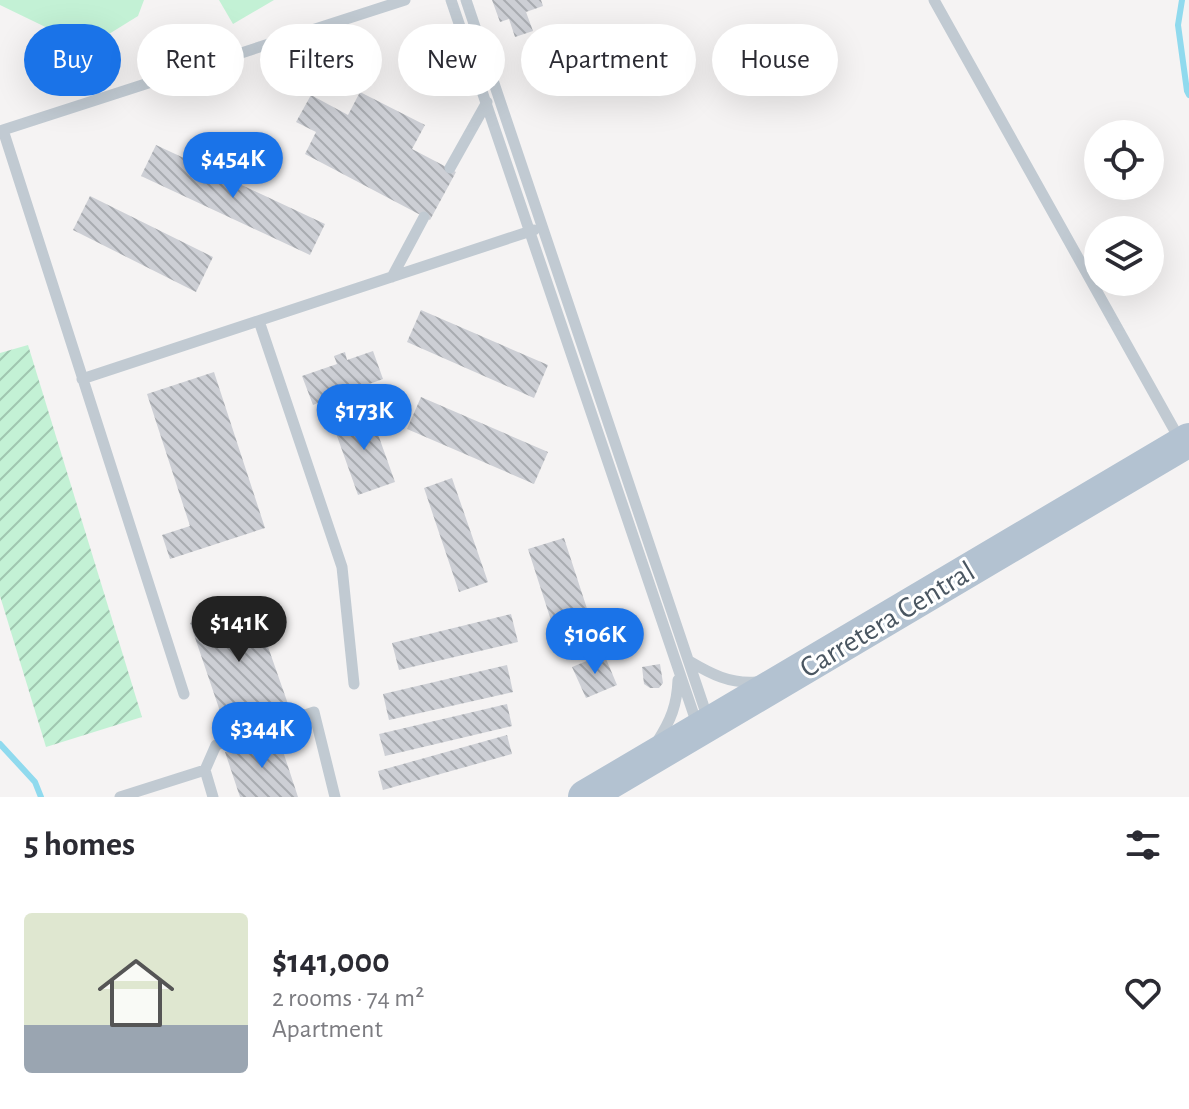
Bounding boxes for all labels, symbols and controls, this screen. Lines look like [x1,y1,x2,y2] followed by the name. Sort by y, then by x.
[24,24,121,96] chip: Buy
[137,24,244,96] chip: Rent
[260,24,382,96] chip: Filters
[398,24,505,96] chip: New
[521,24,696,96] chip: Apartment
[712,24,838,96] chip: House
[1084,120,1164,296] map controls
[1084,120,1164,200] button: locate
[177,132,289,200] pin: $454K
[201,145,265,171] text: $454K
[1084,216,1164,296] button: layers
[308,384,420,452] pin: $173K
[335,397,393,423] text: $173K
[795,556,980,684] street label: Carretera Central
[183,596,295,664] pin: $141K
[539,608,651,676] pin: $106K
[210,609,268,635] text: $141K
[564,621,626,647] text: $106K
[206,702,318,770] pin: $344K
[230,715,294,741] text: $344K
[1121,823,1165,867] icon: filters
[24,828,135,862] text: 5 homes
[88,945,184,1041] icon: home
[272,945,390,979] text: $141,000
[1121,971,1165,1015] icon: heart
[272,985,424,1011] text: 2 rooms · 74 m²
[272,1016,383,1042] text: Apartment

